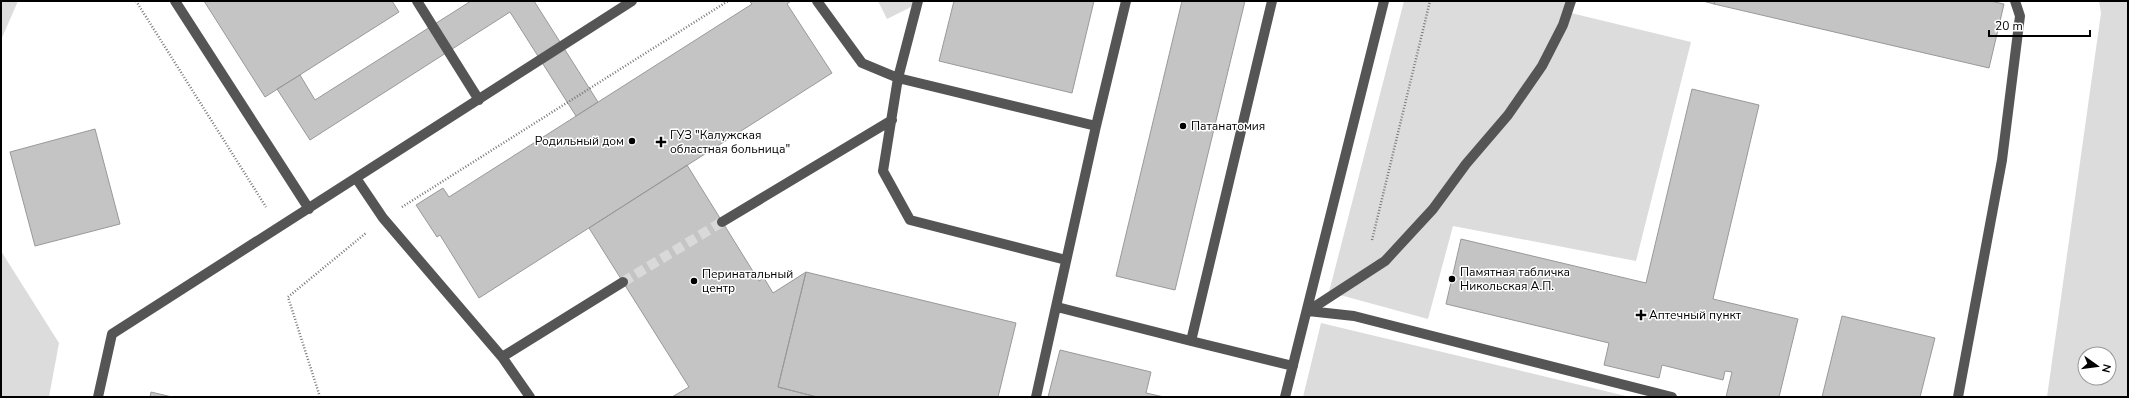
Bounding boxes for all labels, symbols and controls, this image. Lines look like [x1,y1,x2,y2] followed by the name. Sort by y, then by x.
[1989,12,2090,38] scale bar
[1995,18,2023,34] text: 20 m
[1191,118,1265,134] place label: Патанатомия
[1178,121,1188,131] marker: Патанатомия
[670,127,790,157] place label: ГУЗ "Калужская областная больница"
[535,133,624,149] place label: Родильный дом
[627,136,637,146] marker: Родильный дом
[655,136,667,148] marker: ГУЗ "Калужская областная больница"
[1460,264,1570,294] place label: Памятная табличка Никольская А.П.
[702,266,793,296] place label: Перинатальный центр
[1447,274,1457,284] marker: Памятная табличка Никольская А.П.
[689,276,699,286] marker: Перинатальный центр
[1649,307,1742,323] place label: Аптечный пункт
[1636,310,1646,320] marker: Аптечный пункт
[2077,346,2117,386] north arrow
[2098,362,2114,374] text: N

